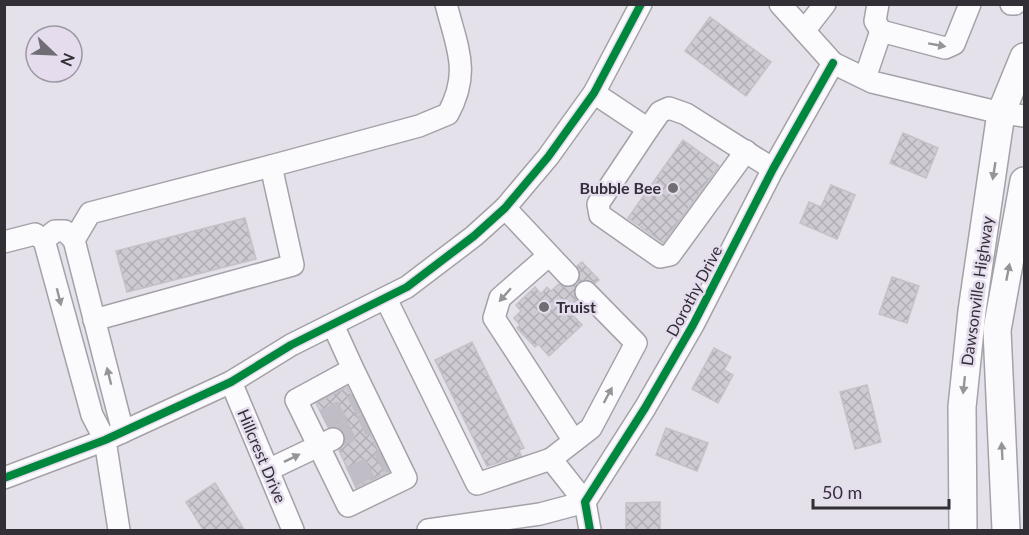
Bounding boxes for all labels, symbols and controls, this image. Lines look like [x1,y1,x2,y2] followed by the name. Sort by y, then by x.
[24,24,84,84] north arrow
[928,41,947,50] one-way arrow
[57,51,79,69] text: N
[989,162,998,181] one-way arrow
[580,178,661,197] place label: Bubble Bee
[666,181,680,195] marker: Bubble Bee
[957,214,997,367] street label: Dawsonville Highway
[662,242,725,339] street label: Dorothy Drive
[1004,263,1013,282] one-way arrow
[499,287,512,302] one-way arrow
[54,288,64,306] one-way arrow
[556,297,596,316] place label: Truist
[537,300,551,314] marker: Truist
[103,367,113,385] one-way arrow
[959,375,969,394] one-way arrow
[603,386,613,403] one-way arrow
[234,406,291,506] street label: Hillcrest Drive
[997,442,1006,461] one-way arrow
[284,454,301,463] one-way arrow
[813,472,950,510] scale bar
[822,481,862,503] text: 50 m

